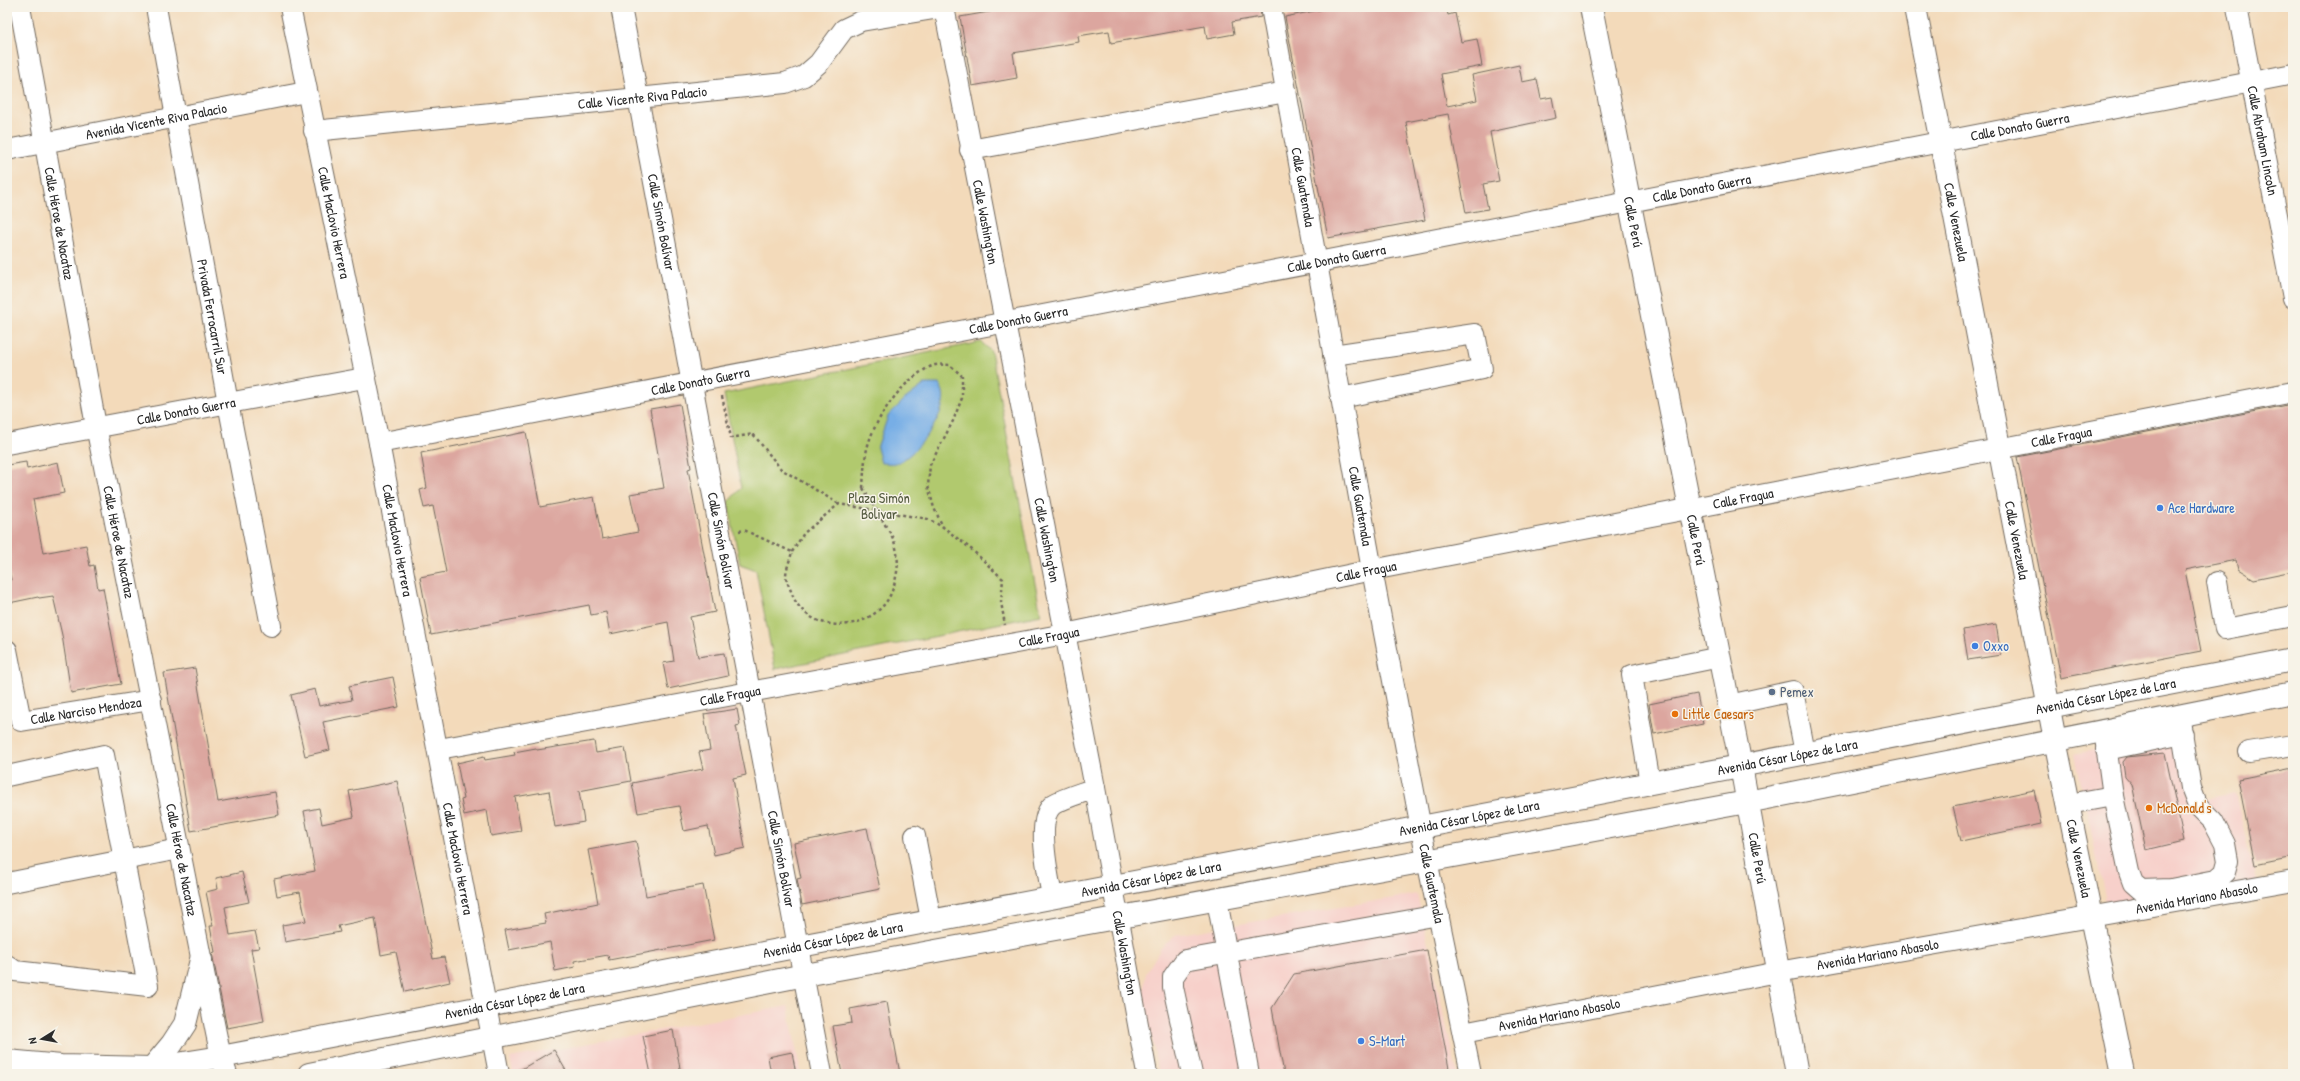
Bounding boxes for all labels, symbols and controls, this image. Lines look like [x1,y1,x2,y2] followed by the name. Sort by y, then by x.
[577,81,708,113] street label: Calle Vicente Riva Palacio
[2243,84,2283,197] street label: Calle Abraham Lincoln
[84,98,229,144] street label: Avenida Vicente Riva Palacio
[1969,107,2071,145] street label: Calle Donato Guerra
[1287,146,1320,229] street label: Calle Guatemala
[40,165,79,281] street label: Calle Héroe de Nacataz
[314,165,355,281] street label: Calle Maclovio Herrera
[1651,169,1753,206] street label: Calle Donato Guerra
[644,172,681,273] street label: Calle Simón Bolívar
[969,178,1004,266] street label: Calle Washington
[1940,181,1973,263] street label: Calle Venezuela
[1620,195,1648,249] street label: Calle Perú
[1285,239,1388,277] street label: Calle Donato Guerra
[193,258,233,377] street label: Privada Ferrocarril Sur
[967,300,1070,338] street label: Calle Donato Guerra
[649,362,751,399] street label: Calle Donato Guerra
[135,392,237,429] street label: Calle Donato Guerra
[2029,421,2094,451] street label: Calle Fragua
[1345,465,1378,548] street label: Calle Guatemala
[378,483,418,598] street label: Calle Maclovio Herrera
[1711,483,1775,513] street label: Calle Fragua
[99,484,140,600] street label: Calle Héroe de Nacataz
[848,488,910,523] park label: Plaza Simón Bolivar
[704,490,741,591] street label: Calle Simón Bolívar
[1030,496,1065,584] street label: Calle Washington
[2168,498,2235,517] place label: Ace Hardware
[2001,499,2034,582] street label: Calle Venezuela
[2155,503,2165,513] marker: Ace Hardware
[1682,513,1711,567] street label: Calle Perú
[1334,555,1398,586] street label: Calle Fragua
[1017,621,1081,651] street label: Calle Fragua
[1983,636,2009,655] place label: Oxxo
[1970,641,1980,651] marker: Oxxo
[2034,673,2178,718] street label: Avenida César López de Lara
[698,680,763,710] street label: Calle Fragua
[1780,682,1814,701] place label: Pemex
[1767,687,1777,697] marker: Pemex
[29,692,143,728] street label: Calle Narciso Mendoza
[1683,704,1754,723] place label: Little Caesars
[1670,709,1680,719] marker: Little Caesars
[1716,734,1859,779] street label: Avenida César López de Lara
[1398,795,1541,840] street label: Avenida César López de Lara
[2157,798,2212,817] place label: McDonald's
[439,801,479,917] street label: Calle Maclovio Herrera
[162,802,203,918] street label: Calle Héroe de Nacataz
[2144,803,2154,813] marker: McDonald's
[764,809,801,910] street label: Calle Simón Bolívar
[2062,817,2097,900] street label: Calle Venezuela
[1744,831,1772,885] street label: Calle Perú
[1415,842,1450,925] street label: Calle Guatemala
[1079,856,1223,901] street label: Avenida César López de Lara
[2134,877,2259,918] street label: Avenida Mariano Abasolo
[1108,909,1142,997] street label: Calle Washington
[761,917,905,962] street label: Avenida César López de Lara
[1815,934,1940,974] street label: Avenida Mariano Abasolo
[443,977,586,1023] street label: Avenida César López de Lara
[1497,993,1622,1035] street label: Avenida Mariano Abasolo
[22,1019,62,1059] north arrow
[1369,1031,1405,1050] place label: S-Mart
[1356,1036,1366,1046] marker: S-Mart
[25,1037,40,1045] text: N

